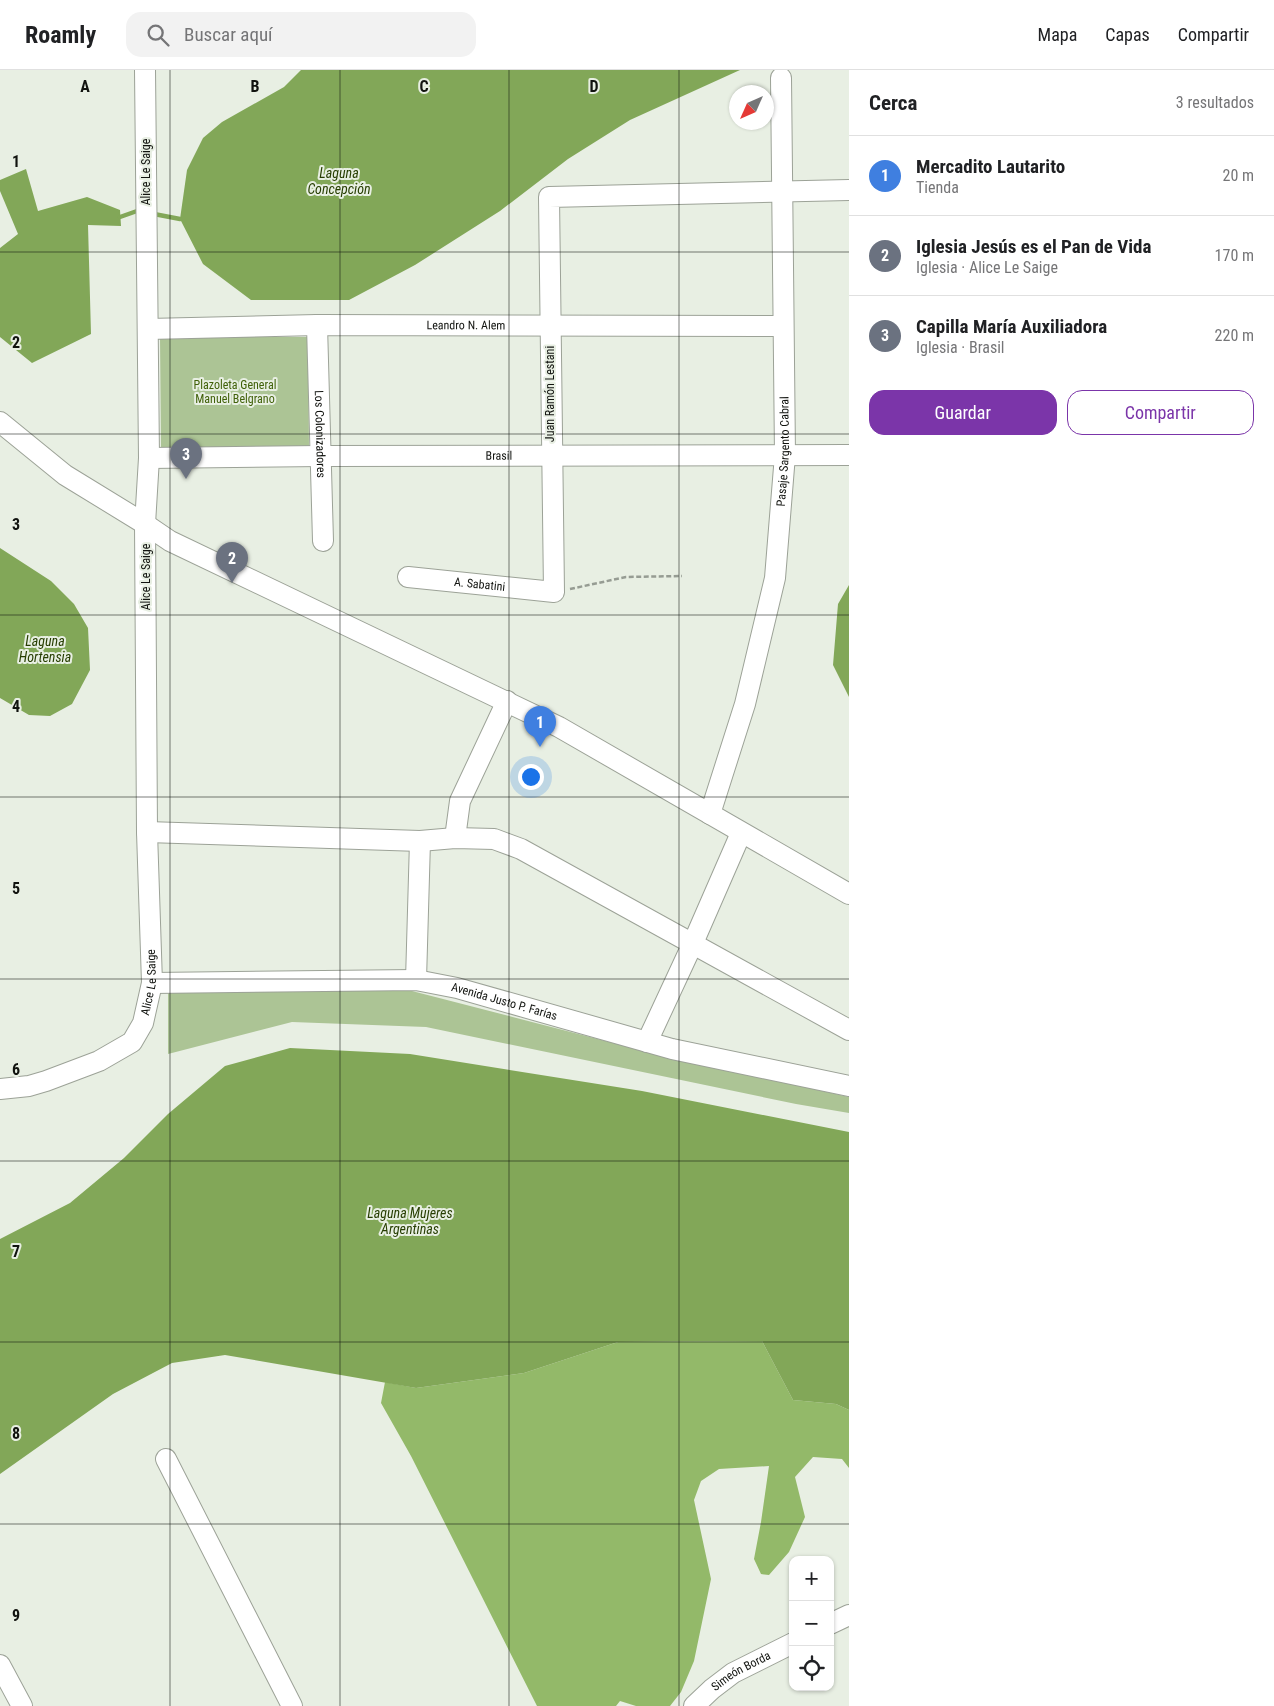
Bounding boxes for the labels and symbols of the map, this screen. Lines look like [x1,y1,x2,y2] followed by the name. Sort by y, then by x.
[80,77,90,96] text: A
[251,77,260,96] text: B
[419,77,429,96] text: C
[589,77,599,96] text: D
[729,85,774,130] north arrow
[139,138,153,205] street label: Alice Le Saige
[12,152,20,171] text: 1
[307,165,371,197] water label: Laguna Concepción
[426,318,505,332] street label: Leandro N. Alem
[12,333,20,352] text: 2
[543,346,557,442] street label: Juan Ramón Lestani
[194,378,276,406] park label: Plazoleta General Manuel Belgrano
[312,390,328,478] street label: Los Colonizadores
[774,396,792,507] street label: Pasaje Sargento Cabral
[170,438,202,479] pin: 3
[486,449,512,463] street label: Brasil
[12,515,20,534] text: 3
[216,542,248,583] pin: 2
[139,543,153,610] street label: Alice Le Saige
[453,575,506,594] street label: A. Sabatini
[19,633,71,665] water label: Laguna Hortensia
[12,697,20,716] text: 4
[524,706,556,747] pin: 1
[518,764,544,790] your location
[12,879,20,898] text: 5
[138,949,159,1017] street label: Alice Le Saige
[450,980,559,1023] street label: Avenida Justo P. Farías
[12,1060,20,1079] text: 6
[367,1205,453,1237] water label: Laguna Mujeres Argentinas
[12,1242,20,1261] text: 7
[12,1424,20,1443] text: 8
[12,1606,20,1625] text: 9
[709,1648,773,1694] street label: Simeón Borda

